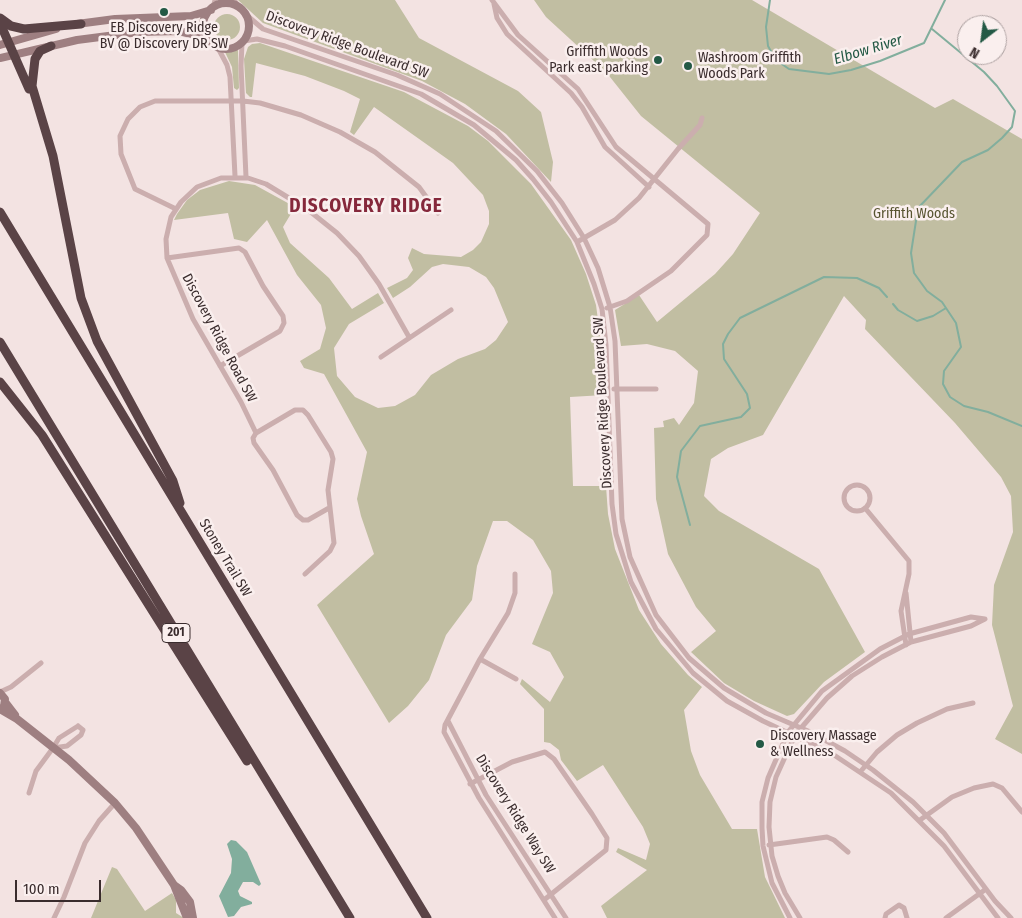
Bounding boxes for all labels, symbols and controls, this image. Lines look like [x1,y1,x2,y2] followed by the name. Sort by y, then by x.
[158,6,170,18] marker: EB Discovery Ridge BV @ Discovery DR SW
[263,8,431,82] street label: Discovery Ridge Boulevard SW
[957,15,1007,65] north arrow
[100,20,228,52] place label: EB Discovery Ridge BV @ Discovery DR SW
[832,31,904,69] water label: Elbow River
[967,43,983,62] text: N
[549,44,648,76] place label: Griffith Woods Park east parking
[698,50,801,82] place label: Washroom Griffith Woods Park
[652,54,664,66] marker: Griffith Woods Park east parking
[682,60,694,72] marker: Washroom Griffith Woods Park
[287,196,445,218] district label: DISCOVERY RIDGE
[873,206,955,222] park label: Griffith Woods
[178,271,260,405] street label: Discovery Ridge Road SW
[590,317,616,489] street label: Discovery Ridge Boulevard SW
[195,516,255,600] street label: Stoney Trail SW
[162,624,190,642] road number: 201
[770,728,877,760] place label: Discovery Massage & Wellness
[754,738,766,750] marker: Discovery Massage & Wellness
[472,751,558,877] street label: Discovery Ridge Way SW
[18,870,104,902] scale bar
[23,880,60,898] text: 100 m

